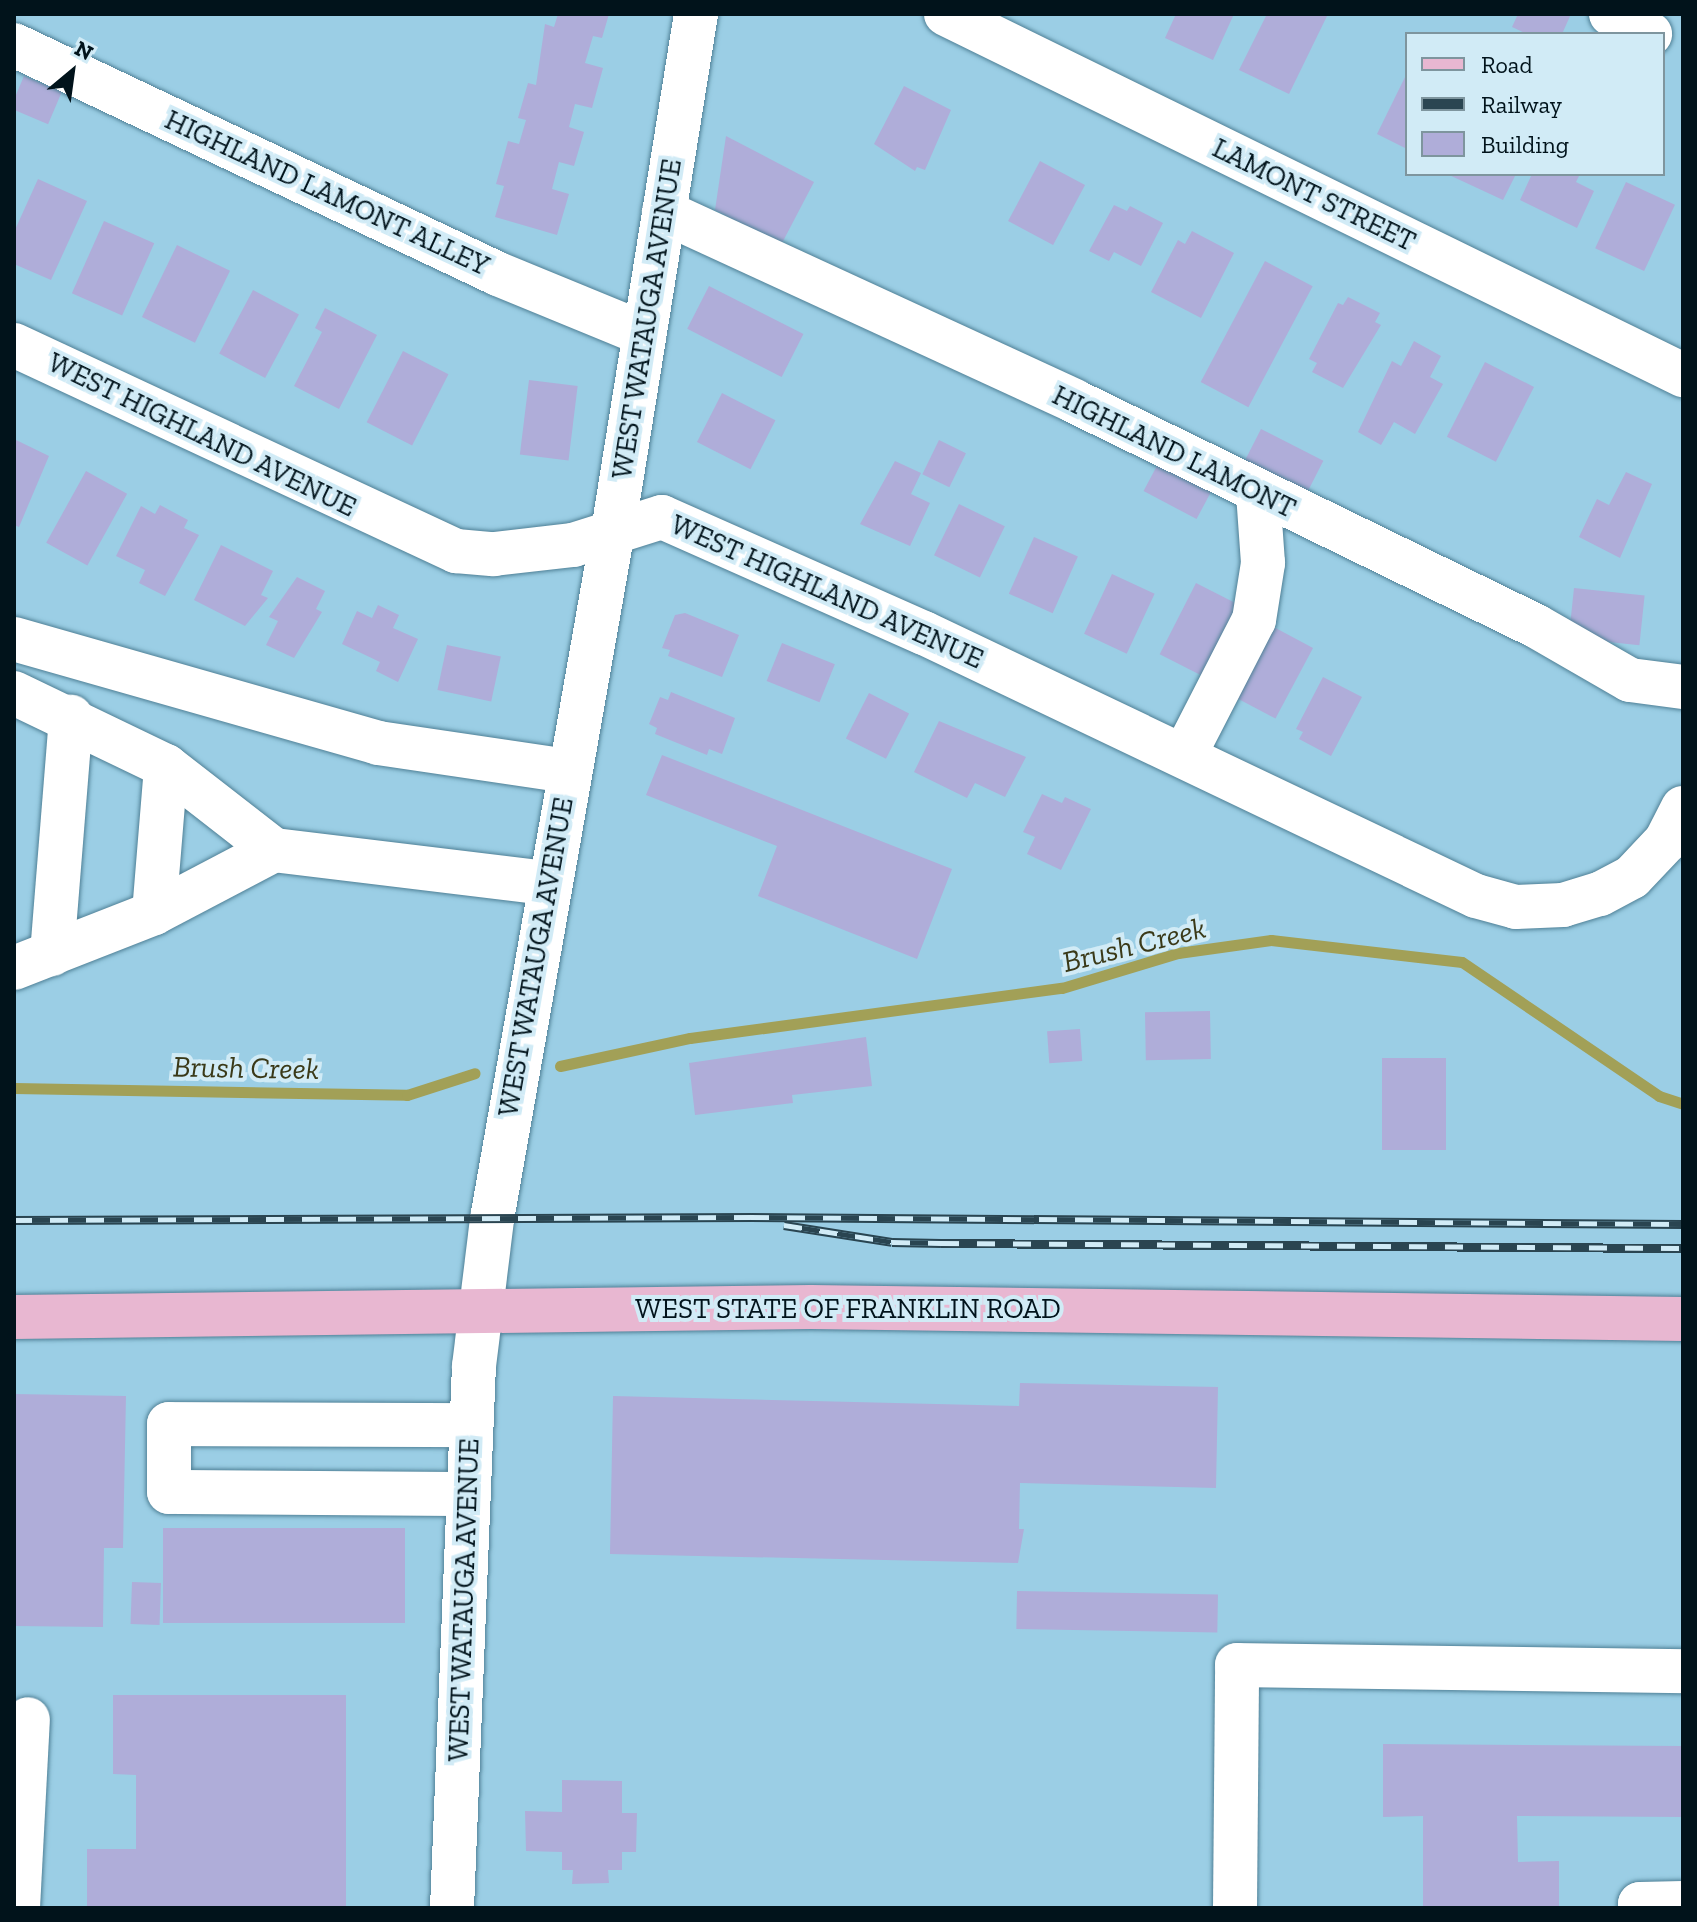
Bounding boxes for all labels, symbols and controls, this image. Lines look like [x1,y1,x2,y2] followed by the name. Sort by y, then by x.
[32,32,112,112] north arrow
[1405,32,1665,176] legend
[70,35,98,66] text: N
[1481,50,1533,79] text: Road
[1481,90,1562,119] text: Railway
[159,103,495,283] street label: HIGHLAND LAMONT ALLEY
[1481,130,1569,159] text: Building
[1207,131,1421,259] street label: LAMONT STREET
[605,155,689,483] street label: WEST WATAUGA AVENUE
[42,345,362,525] street label: WEST HIGHLAND AVENUE
[1047,379,1301,525] street label: HIGHLAND LAMONT
[665,508,989,676] street label: WEST HIGHLAND AVENUE
[491,793,581,1121] street label: WEST WATAUGA AVENUE
[1059,910,1209,980] water label: Brush Creek
[172,1049,320,1087] water label: Brush Creek
[635,1292,1061,1326] street label: WEST STATE OF FRANKLIN ROAD
[442,1436,486,1764] street label: WEST WATAUGA AVENUE

